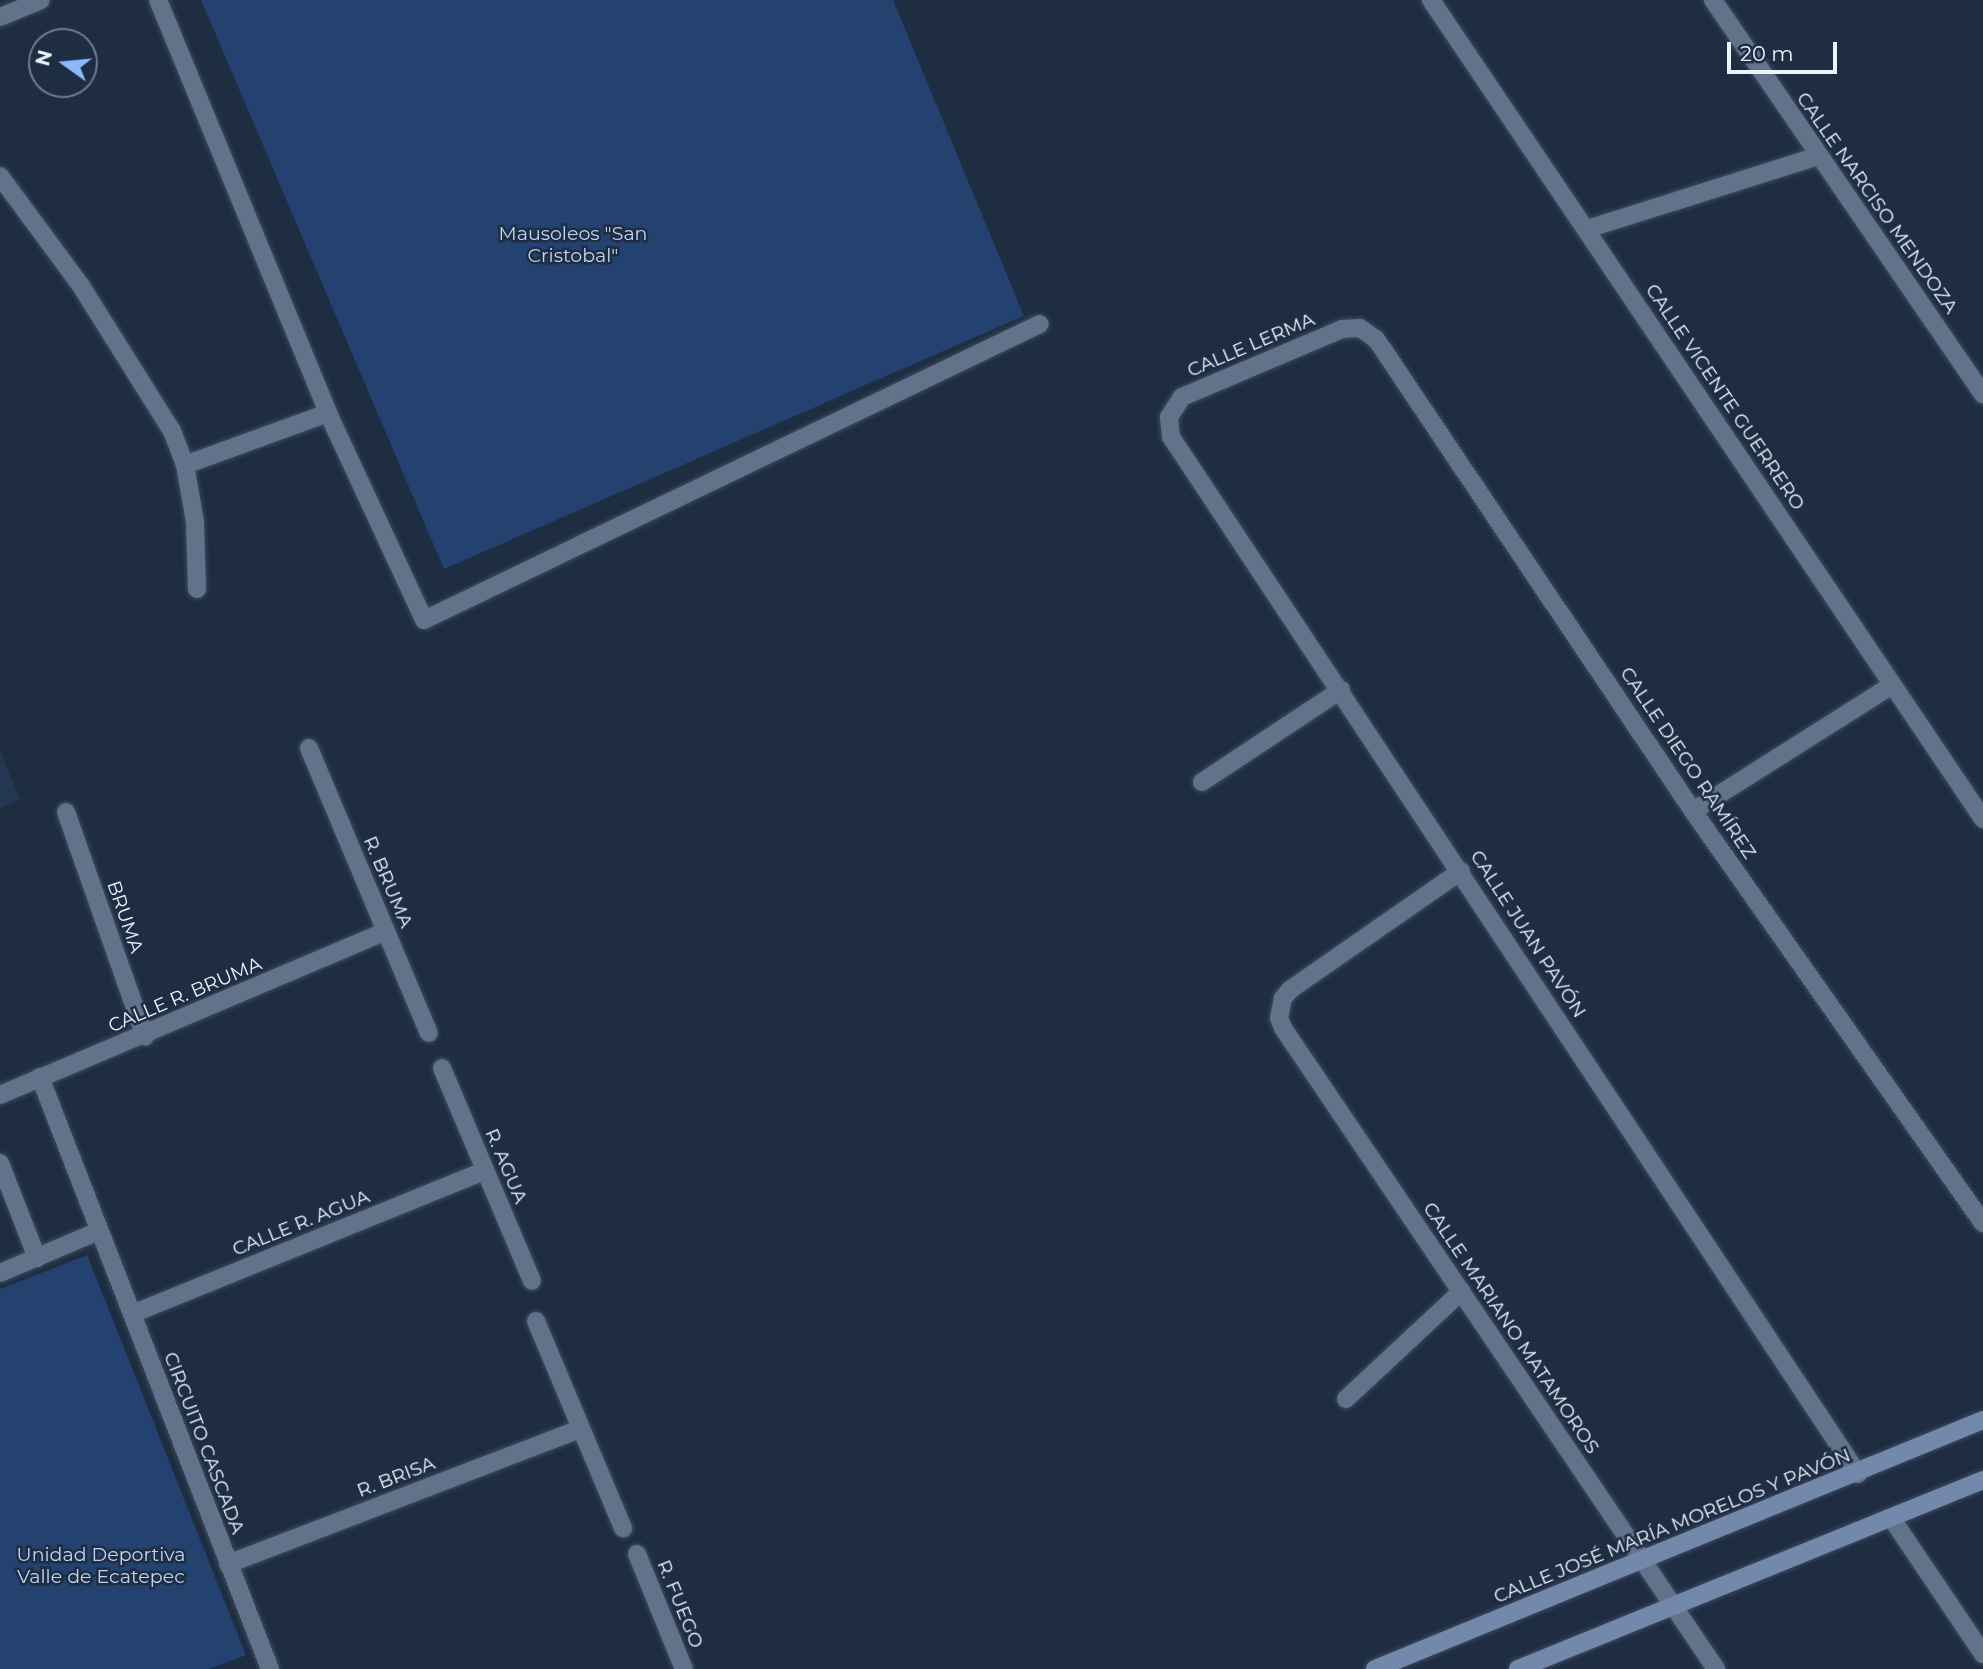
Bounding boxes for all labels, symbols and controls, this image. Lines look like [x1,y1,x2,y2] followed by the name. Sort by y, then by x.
[28,28,98,98] north arrow
[1731,28,1841,72] scale bar
[1740,41,1794,66] text: 20 m
[31,48,57,68] text: N
[1792,88,1962,318] street label: CALLE NARCISO MENDOZA
[499,223,647,267] park label: Mausoleos "San Cristobal"
[1641,280,1809,514] street label: CALLE VICENTE GUERRERO
[1184,308,1318,382] street label: CALLE LERMA
[1615,663,1761,863] street label: CALLE DIEGO RAMÍREZ
[358,833,418,931] street label: R. BRUMA
[1465,846,1591,1022] street label: CALLE JUAN PAVÓN
[102,878,148,956] street label: BRUMA
[105,952,265,1038] street label: CALLE R. BRUMA
[480,1125,532,1207] street label: R. AGUA
[229,1185,373,1261] street label: CALLE R. AGUA
[1418,1198,1604,1458] street label: CALLE MARIANO MATAMOROS
[159,1349,249,1537] street label: CIRCUITO CASCADA
[1490,1444,1854,1608] street label: CALLE JOSÉ MARÍA MORELOS Y PAVÓN
[354,1452,438,1502] street label: R. BRISA
[17,1544,185,1588] park label: Unidad Deportiva Valle de Ecatepec
[652,1557,708,1651] street label: R. FUEGO

